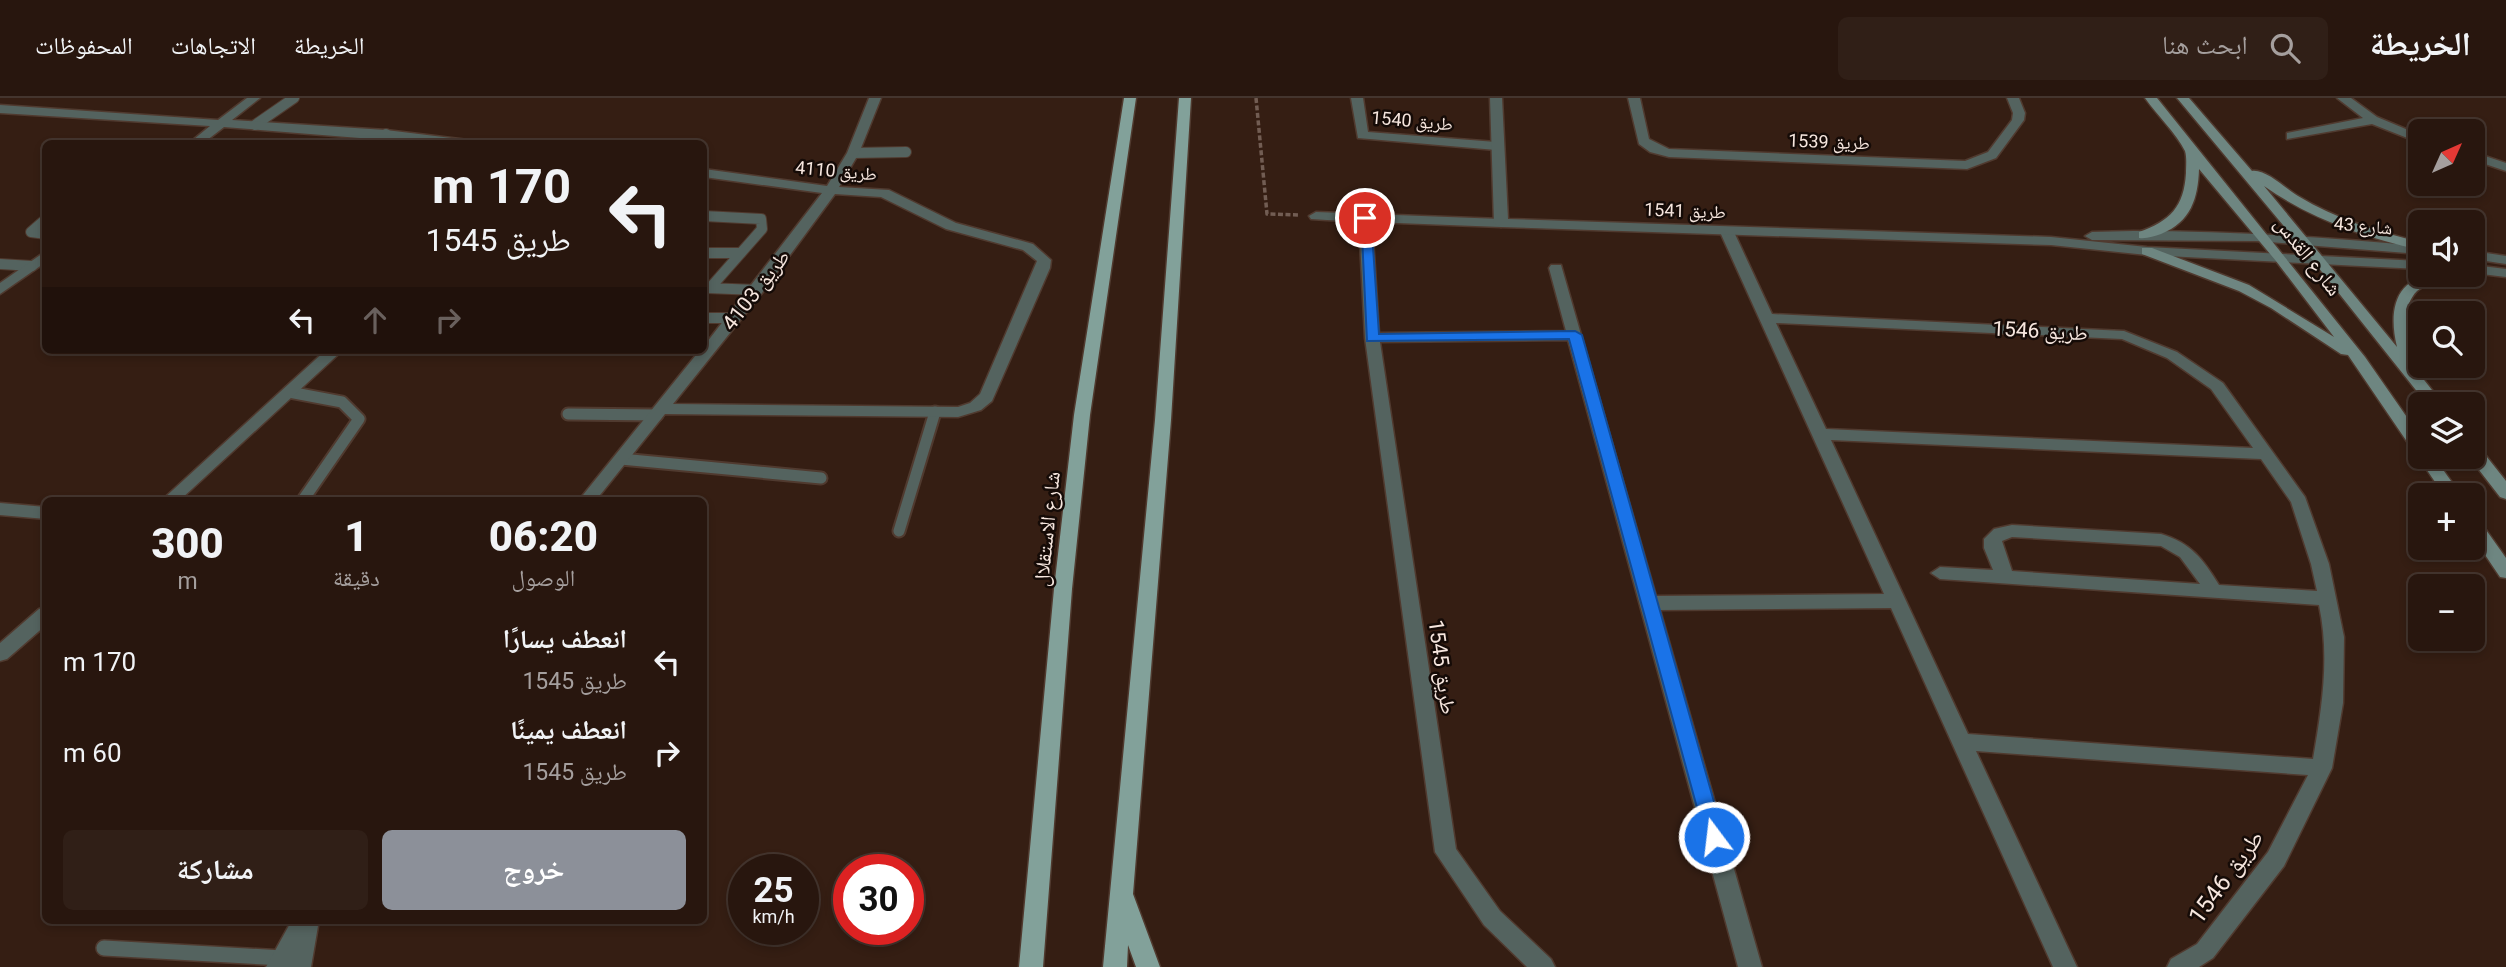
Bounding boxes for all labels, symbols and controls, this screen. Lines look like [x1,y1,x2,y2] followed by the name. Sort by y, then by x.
[1838,17,2328,80] search box
[2370,24,2471,63] text: الخريطة
[2266,29,2304,67] icon: search
[2162,30,2248,60] text: ابحث هنا
[35,32,133,60] text: المحفوظات
[171,32,256,60] text: الاتجاهات
[294,32,365,60] text: الخريطة
[1370,106,1454,136] street label: طريق 1540
[2408,119,2485,196] north arrow
[2408,119,2485,651] map controls
[1788,130,1870,154] street label: طريق 1539
[794,156,878,186] street label: طريق 4110
[432,158,571,215] text: 170 m
[595,168,686,259] icon: left
[1335,188,1395,248] pin
[1346,199,1384,237] icon: arrive
[1644,199,1726,223] street label: طريق 1541
[2408,210,2485,287] button: sound
[2269,212,2346,301] street label: شارع القدس
[2333,212,2393,240] street label: شارع 43
[426,221,571,259] text: طريق 1545
[717,245,796,336] street label: طريق 4103
[283,301,321,339] icon: left
[356,301,394,339] icon: ahead
[429,301,467,339] icon: right
[2408,301,2485,378] button: search
[1992,317,2088,346] street label: طريق 1546
[2408,392,2485,469] button: layers
[1029,470,1066,588] street label: شارع الاستقلال
[2408,483,2485,560] button: +
[344,512,368,561] text: 1
[489,512,598,561] text: 06:20
[151,519,224,568] text: 300
[333,565,380,592] text: دقيقة
[512,565,575,592] text: الوصول
[177,568,198,595] text: m
[2408,574,2485,651] button: −
[1422,618,1461,716] street label: طريق 1545
[503,624,627,654] text: انعطف يسارًا
[648,643,686,681] icon: left
[63,647,136,677] text: 170 m
[522,668,627,695] text: طريق 1545
[510,715,627,745] text: انعطف يمينًا
[648,734,686,772] icon: right
[63,738,122,768] text: 60 m
[522,759,627,786] text: طريق 1545
[1677,800,1751,874] position arrow
[2183,825,2269,929] street label: طريق 1546
[63,830,368,910] button: مشاركة
[382,830,686,910] button: خروج
[833,854,924,945] speed limit sign: 30
[753,870,794,911] text: 25
[752,906,795,927] text: km/h

